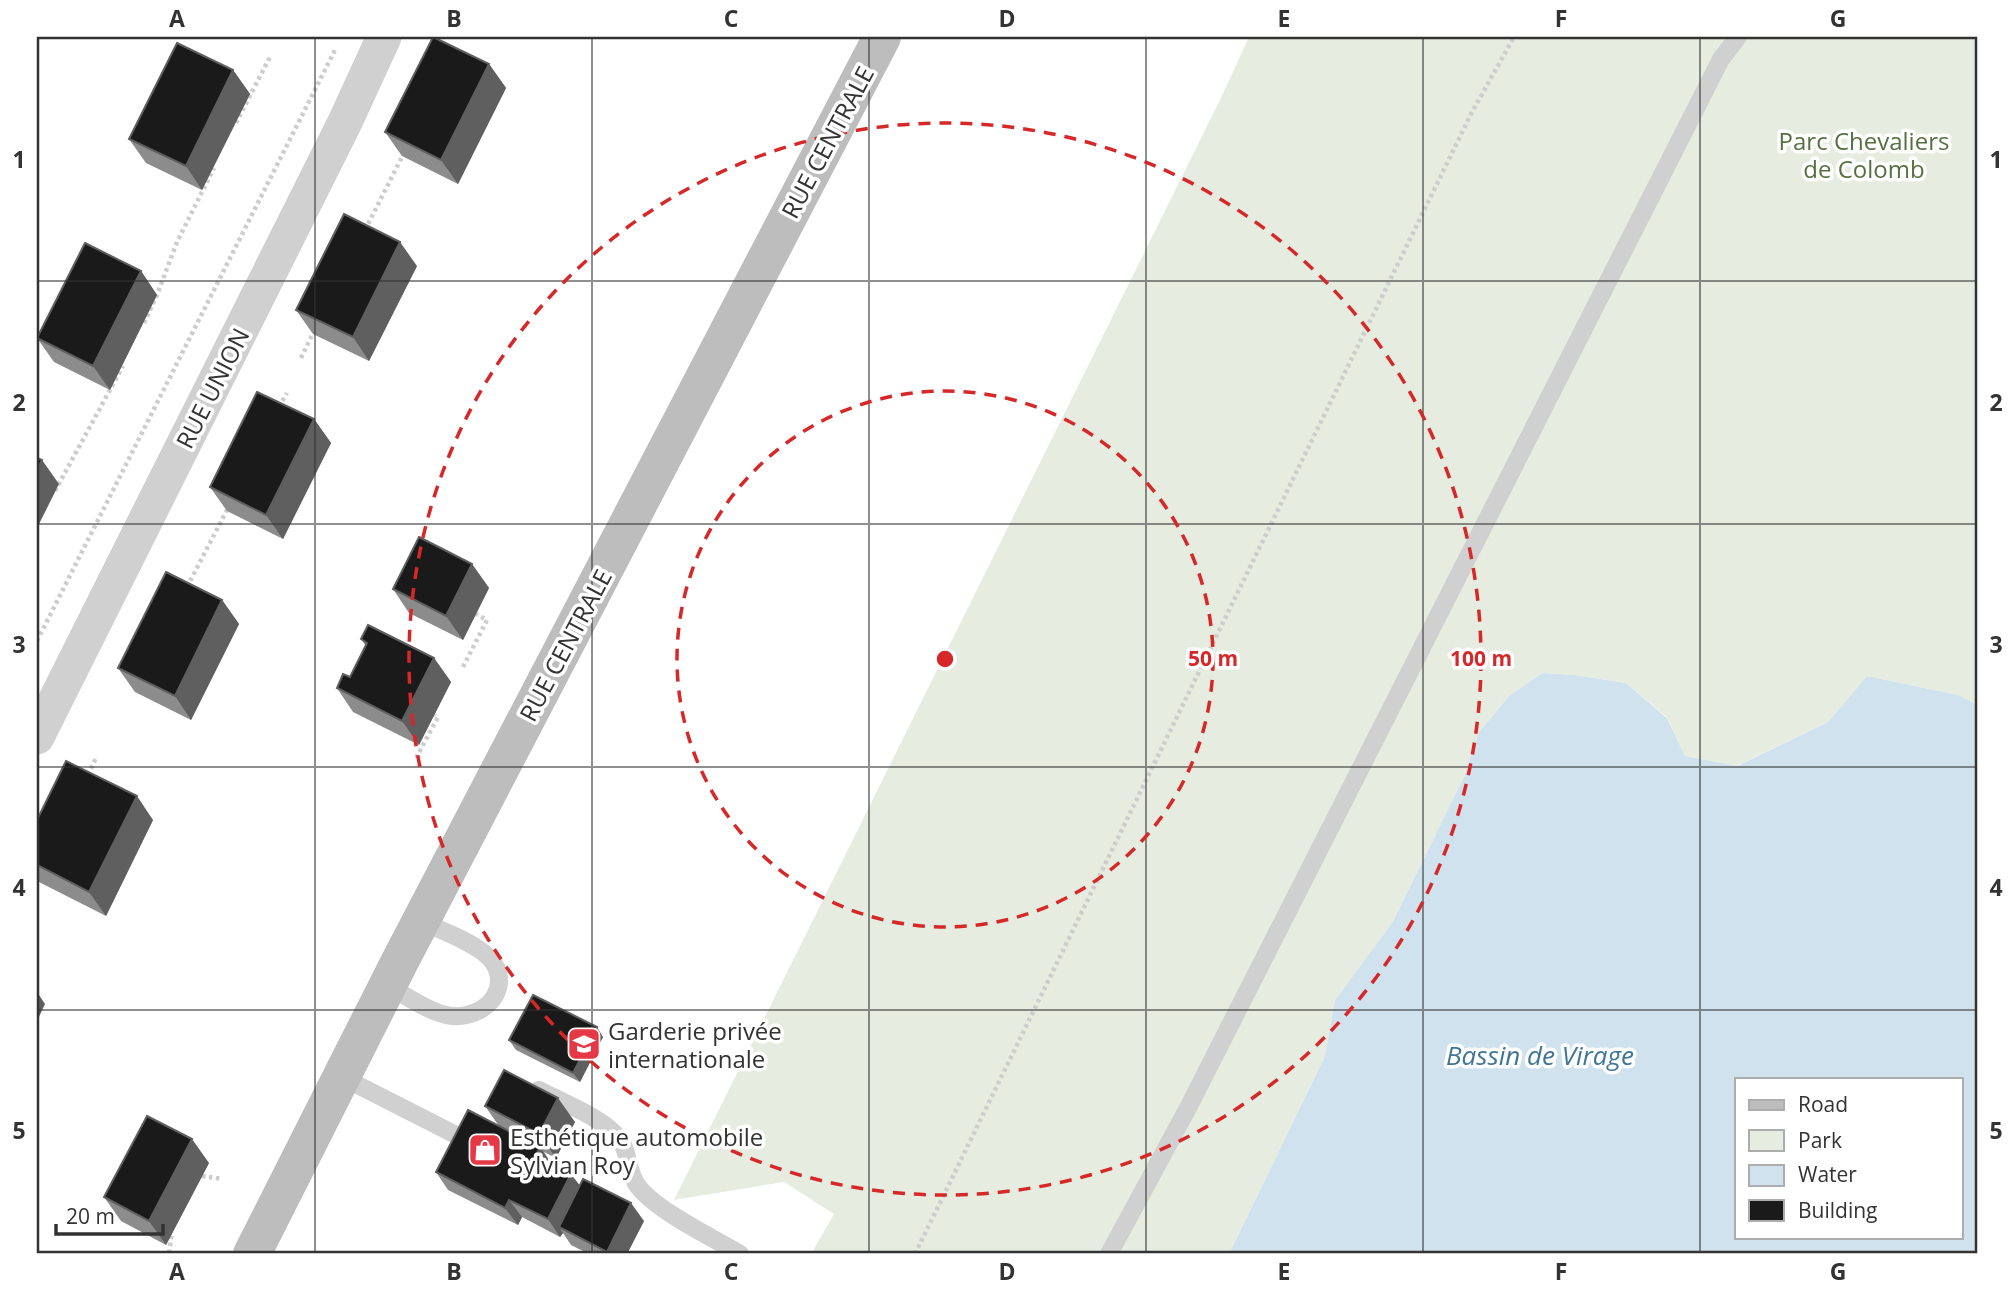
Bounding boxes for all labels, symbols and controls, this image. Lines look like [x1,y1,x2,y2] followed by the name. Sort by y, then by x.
[169,2,185,34] text: A
[446,2,462,34] text: B
[724,2,738,34] text: C
[998,2,1016,34] text: D
[1278,2,1290,34] text: E
[1555,2,1567,34] text: F
[1830,2,1846,34] text: G
[773,60,881,224] street label: RUE CENTRALE
[1779,124,1949,185] park label: Parc Chevaliers de Colomb
[12,143,26,175] text: 1
[1989,143,2003,175] text: 1
[168,322,256,454] street label: RUE UNION
[12,386,26,418] text: 2
[1989,386,2003,418] text: 2
[511,563,619,727] street label: RUE CENTRALE
[12,628,26,660] text: 3
[1989,628,2003,660] text: 3
[1188,644,1238,672] text: 50 m
[1450,644,1512,672] text: 100 m
[933,647,957,671] centre of rings
[12,871,26,903] text: 4
[1989,871,2003,903] text: 4
[608,1014,782,1075] place label: Garderie privée internationale
[565,1025,603,1063] school or university icon: Garderie privée internationale
[1446,1037,1634,1073] water label: Bassin de Virage
[1735,1078,1962,1238] legend
[1798,1090,1848,1118] text: Road
[12,1114,26,1146] text: 5
[1989,1114,2003,1146] text: 5
[510,1120,763,1181] place label: Esthétique automobile Sylvian Roy
[1798,1126,1842,1154] text: Park
[466,1131,504,1169] shop icon: Esthétique automobile Sylvian Roy
[1798,1160,1857,1188] text: Water
[56,1193,163,1237] scale bar
[1798,1196,1877,1224] text: Building
[66,1202,115,1230] text: 20 m
[169,1255,185,1287] text: A
[446,1255,462,1287] text: B
[724,1255,738,1287] text: C
[998,1255,1016,1287] text: D
[1278,1255,1290,1287] text: E
[1555,1255,1567,1287] text: F
[1830,1255,1846,1287] text: G

